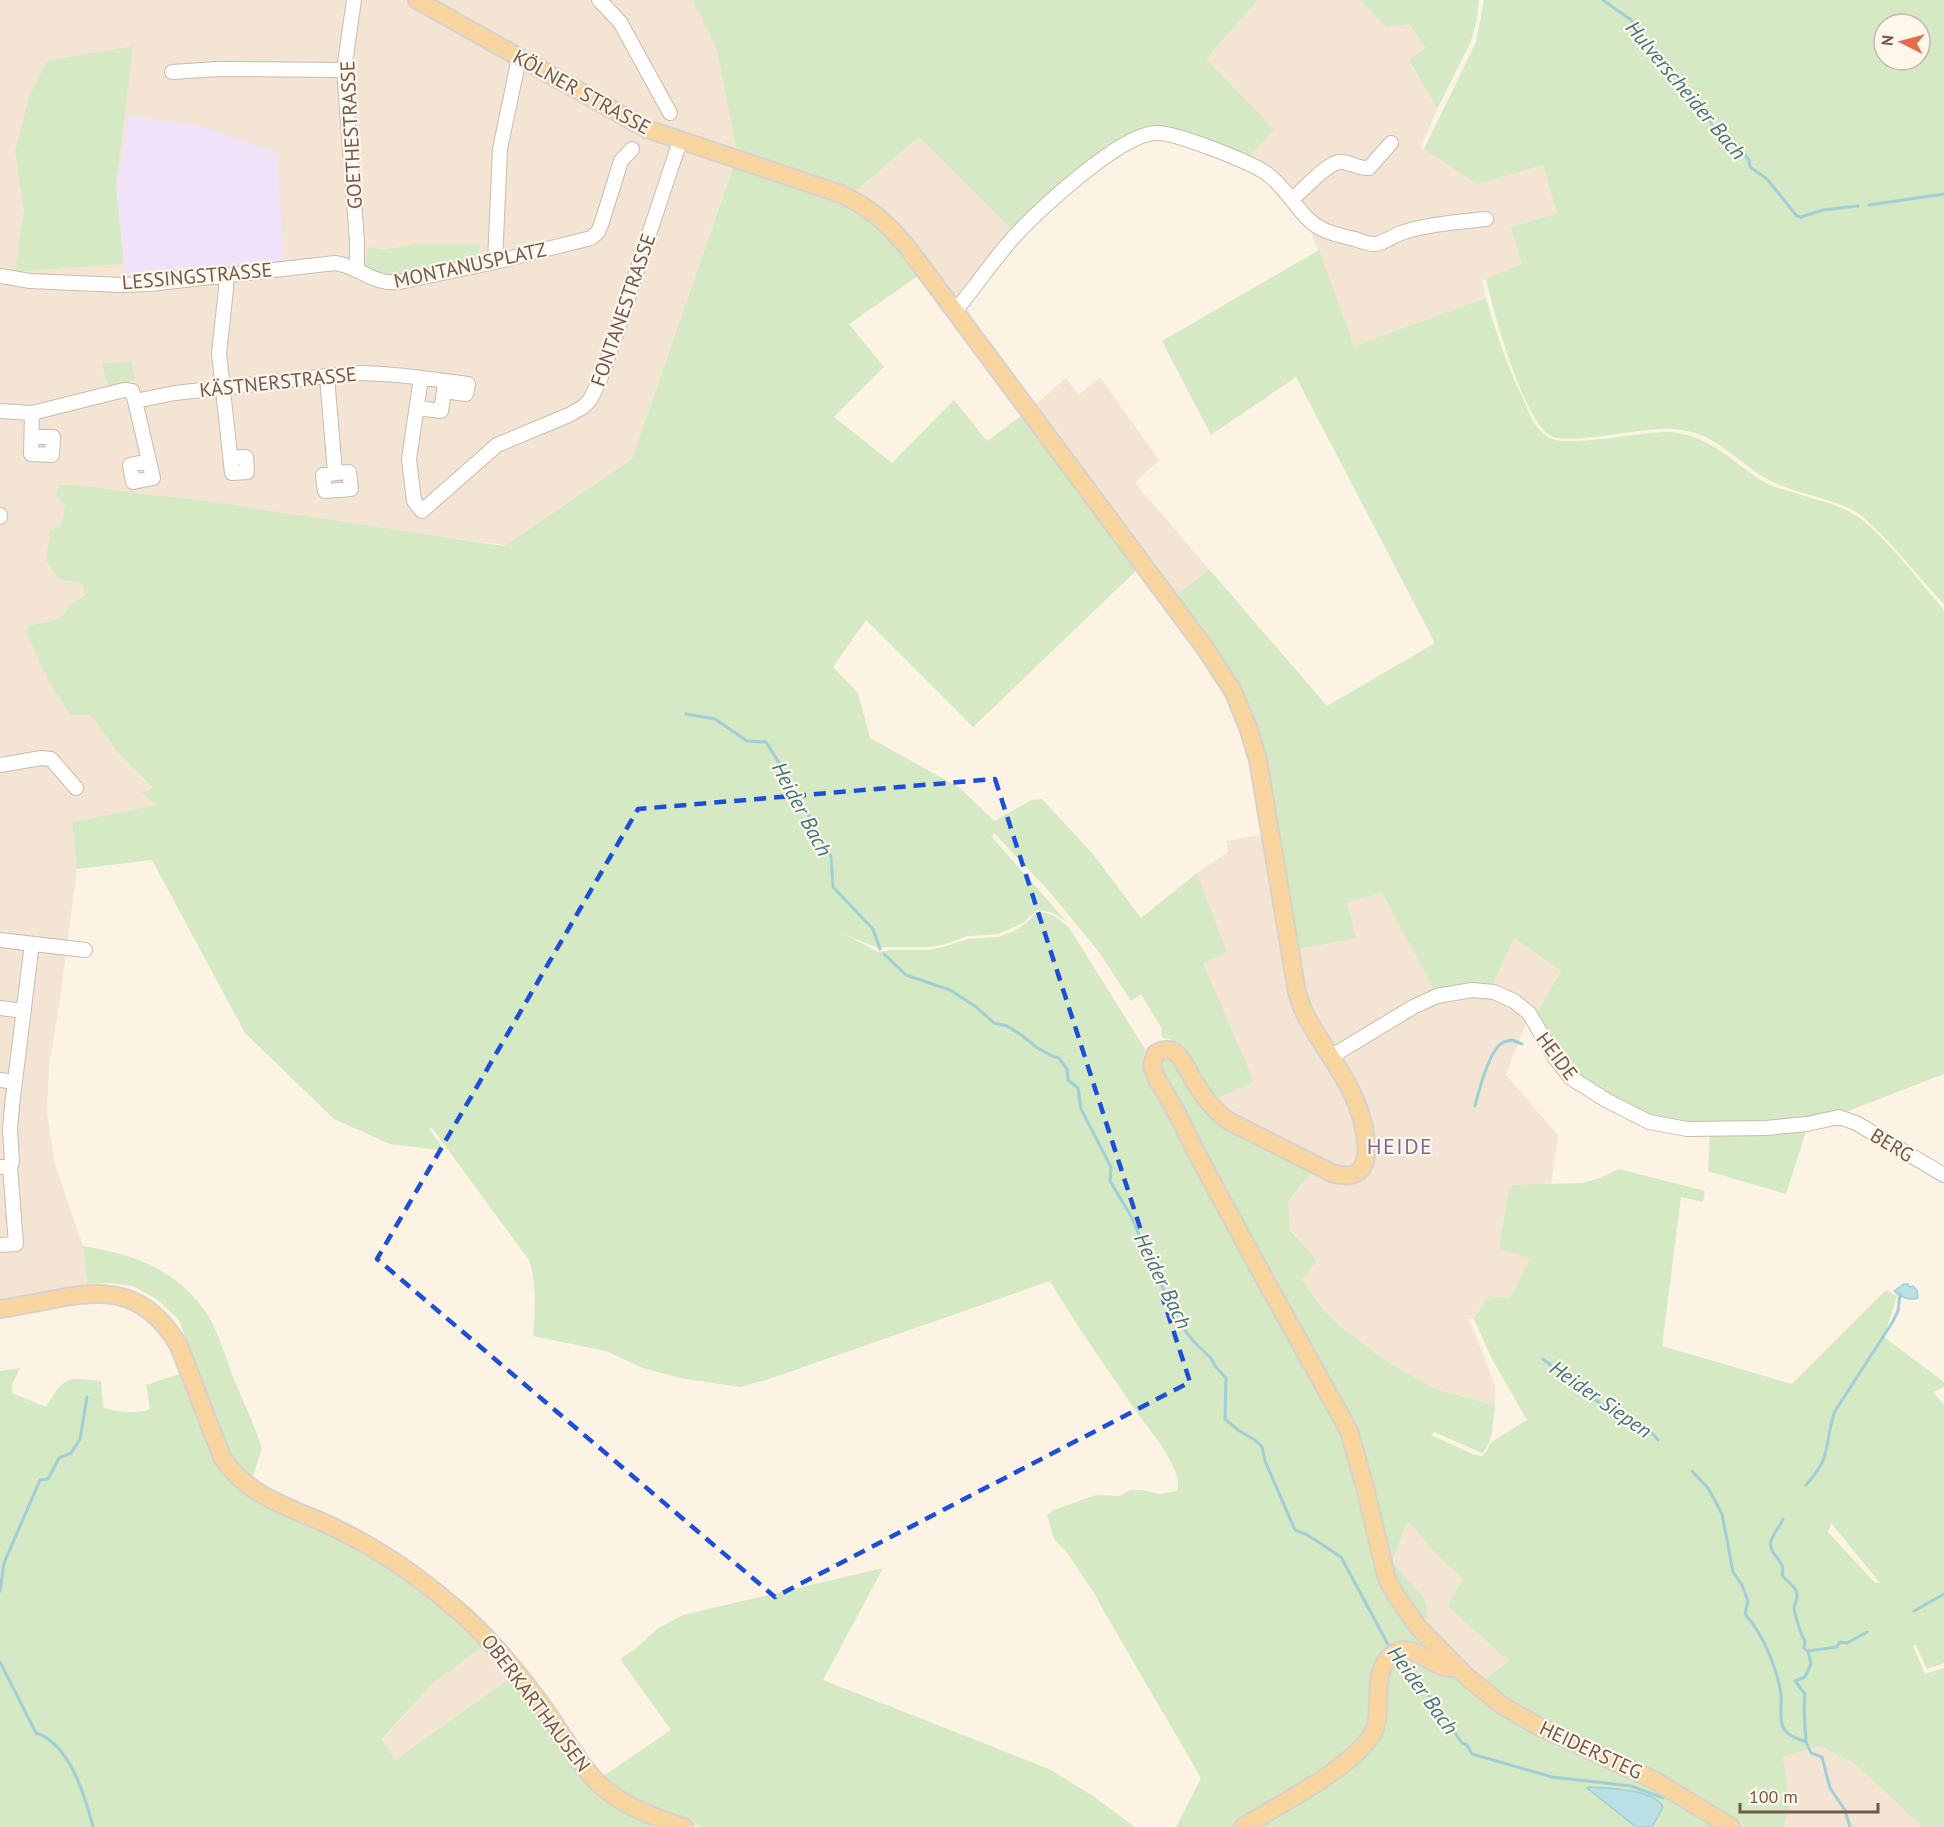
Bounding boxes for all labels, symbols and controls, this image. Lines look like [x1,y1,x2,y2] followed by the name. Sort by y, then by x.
[1872,12,1932,72] north arrow
[1620,15,1752,165] water label: Hulverscheider Bach
[1877,34,1898,47] text: N
[509,43,655,141] street label: KÖLNER STRASSE
[334,60,368,210] street label: GOETHESTRASSE
[585,230,661,390] street label: FONTANESTRASSE
[391,236,549,294] street label: MONTANUSPLATZ
[121,256,273,296] street label: LESSINGSTRASSE
[198,361,358,403] street label: KÄSTNERSTRASSE
[766,757,838,861] water label: Heider Bach
[1530,1027,1584,1085] street label: HEIDE
[1866,1122,1918,1168] street label: BERG
[1367,1132,1433,1160] district label: HEIDE
[1128,1229,1198,1333] water label: Heider Bach
[1545,1354,1657,1444] water label: Heider Siepen
[476,1629,596,1777] street label: OBERKARTHAUSEN
[1382,1640,1464,1740] water label: Heider Bach
[1535,1715,1647,1785] street label: HEIDERSTEG
[1740,1776,1878,1814] scale bar
[1749,1785,1798,1808] text: 100 m

